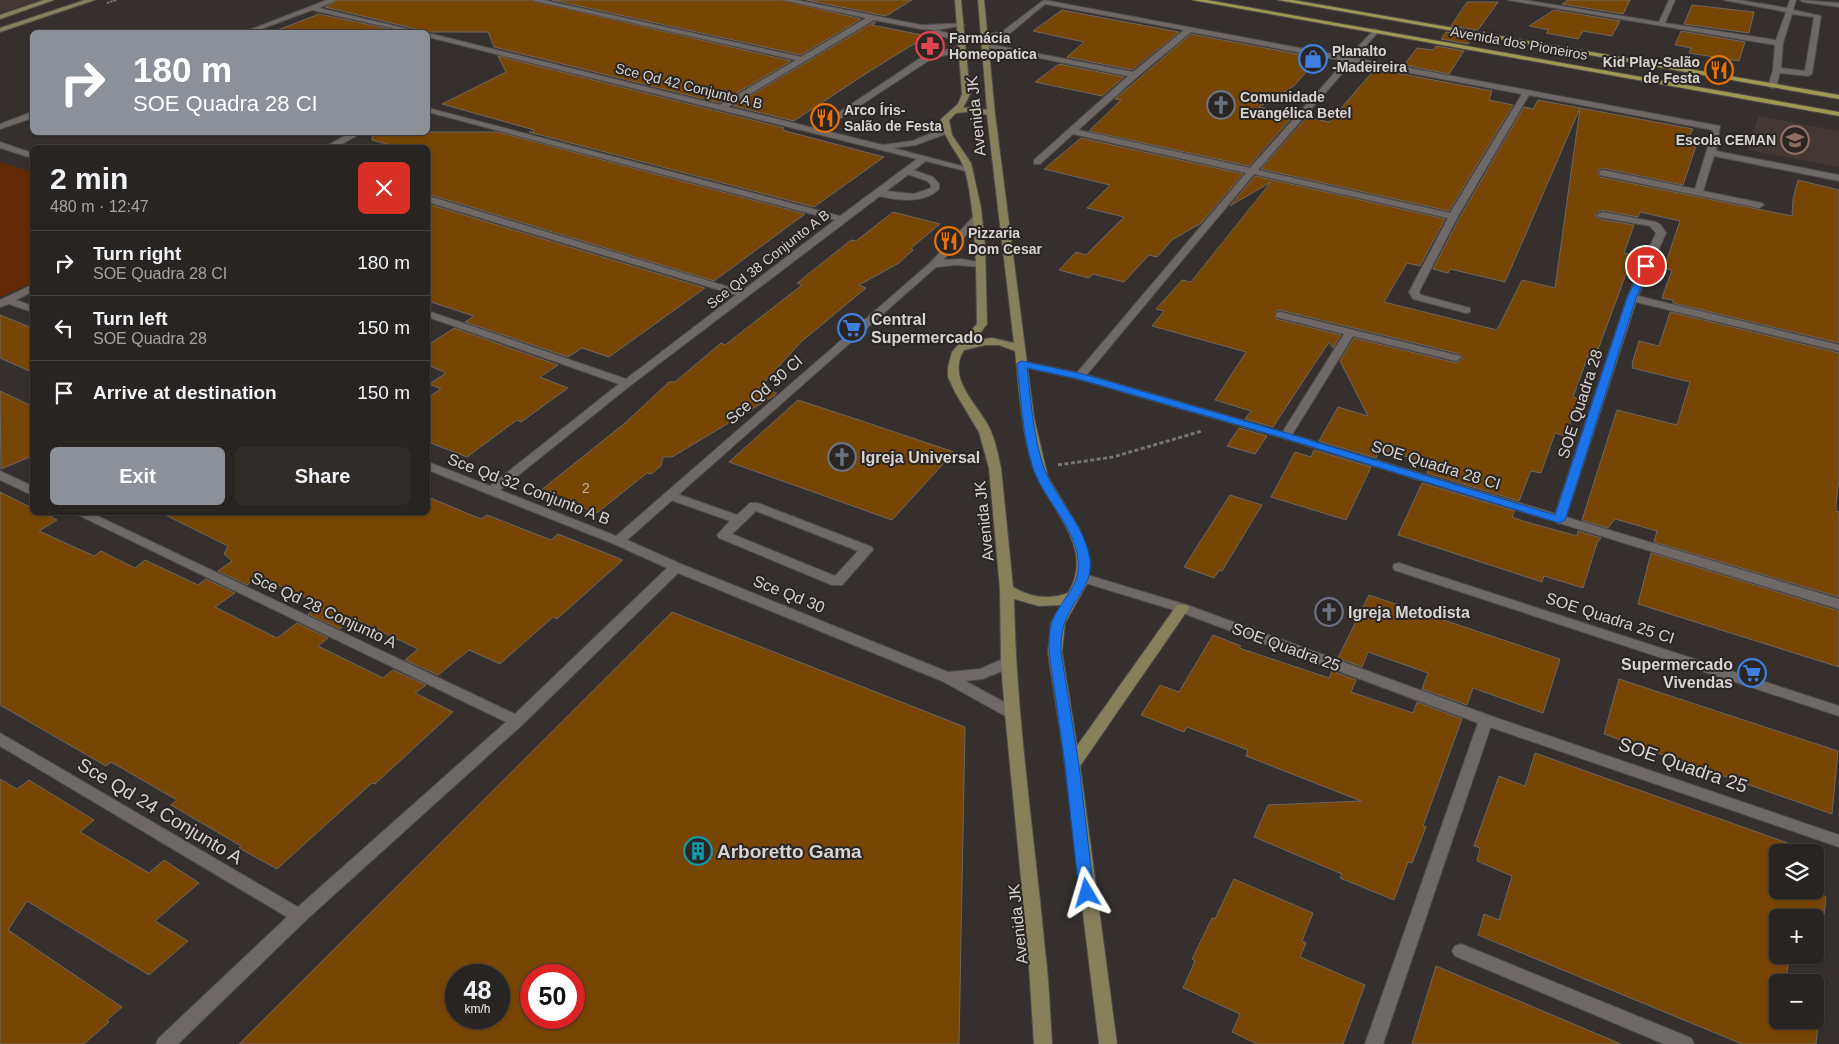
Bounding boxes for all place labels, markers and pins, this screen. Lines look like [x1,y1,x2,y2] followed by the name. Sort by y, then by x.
[949,30,1037,62] place label: Farmácia Homeopatica
[915,31,945,61] pharmacy icon: Farmácia Homeopatica
[1332,43,1407,75] place label: Planalto -Madeireira
[1298,44,1328,74] shop icon: Planalto -Madeireira
[1603,54,1700,86] place label: Kid Play-Salão de Festa
[1704,55,1734,85] restaurant icon: Kid Play-Salão de Festa
[1240,89,1351,121] place label: Comunidade Evangélica Betel
[1206,90,1236,120] church icon: Comunidade Evangélica Betel
[844,102,942,134] place label: Arco Íris- Salão de Festa
[810,103,840,133] restaurant icon: Arco Íris- Salão de Festa
[1780,125,1810,155] school or university icon: Escola CEMAN
[1676,132,1776,148] place label: Escola CEMAN
[968,225,1042,257] place label: Pizzaria Dom Cesar
[934,226,964,256] restaurant icon: Pizzaria Dom Cesar
[1625,245,1667,287] pin
[871,311,983,346] place label: Central Supermercado
[837,313,867,343] supermarket icon: Central Supermercado
[827,442,857,472] church icon: Igreja Universal
[861,449,980,466] place label: Igreja Universal
[1314,597,1344,627] church icon: Igreja Metodista
[1348,604,1470,621] place label: Igreja Metodista
[1621,656,1733,691] place label: Supermercado Vivendas
[1737,658,1767,688] supermarket icon: Supermercado Vivendas
[683,836,713,866] building icon: Arboretto Gama
[717,841,862,862] place label: Arboretto Gama

